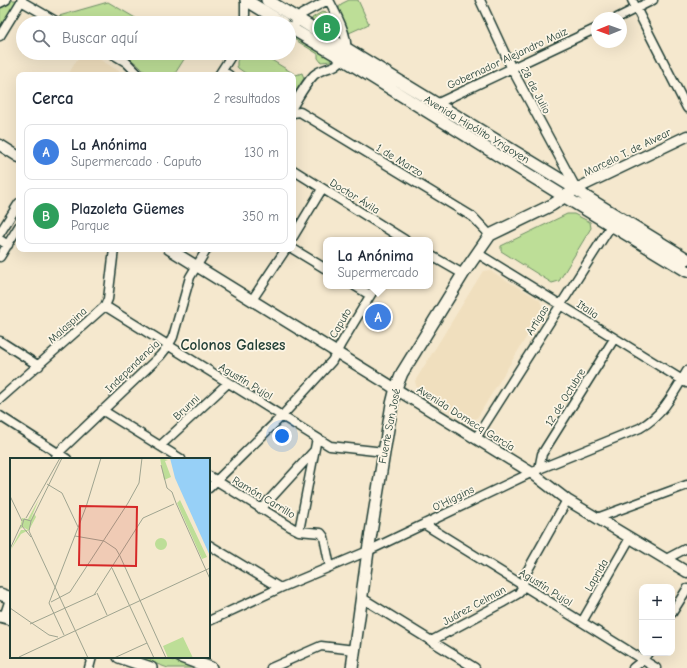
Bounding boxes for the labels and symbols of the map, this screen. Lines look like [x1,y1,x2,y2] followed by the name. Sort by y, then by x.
[591,12,627,48] north arrow
[314,13,340,43] pin: B
[445,25,570,92] street label: Gobernador Alejandro Maiz
[518,64,553,116] street label: 28 de Julio
[422,93,532,166] street label: Avenida Hipólito Yrigoyen
[581,125,674,179] street label: Marcelo T. de Alvear
[374,141,426,180] street label: 1 de Marzo
[327,175,383,217] street label: Doctor Ávila
[574,298,601,321] street label: Italia
[365,302,391,332] pin: A
[523,303,552,337] street label: Artigas
[45,305,89,346] street label: Malaspina
[327,306,354,341] street label: Caputo
[181,336,285,354] district label: Colonos Galeses
[103,337,162,395] street label: Independencia
[216,360,275,403] street label: Agustín Pujol
[543,366,589,428] street label: 12 de Octubre
[414,383,517,454] street label: Avenida Domecq García
[376,387,403,465] street label: Fuerte San José
[170,392,202,423] street label: Brunni
[272,426,292,446] your location
[10,458,210,658] inset map
[230,474,298,521] street label: Ramón Carrillo
[430,483,476,514] street label: O'Higgins
[582,557,611,594] street label: Laprida
[517,566,575,609] street label: Agustín Pujol
[440,583,508,628] street label: Juárez Celman

